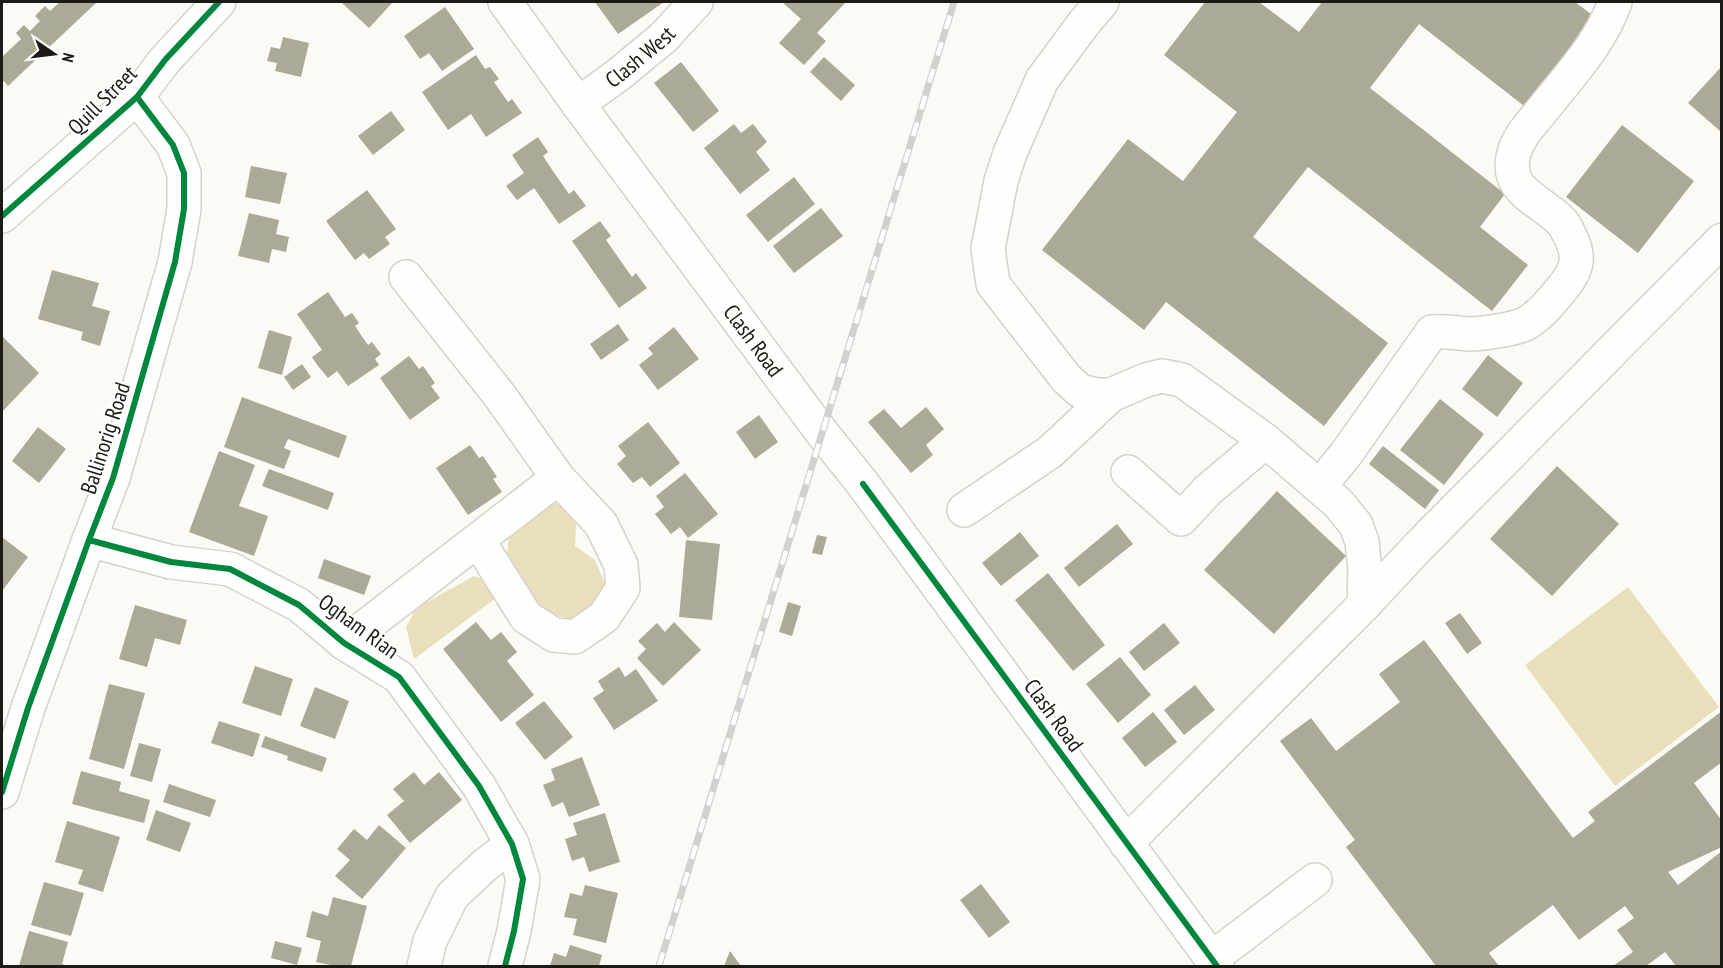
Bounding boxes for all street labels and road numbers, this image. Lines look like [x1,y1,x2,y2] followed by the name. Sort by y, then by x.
[600,20,681,94] street label: Clash West
[61,59,143,141] street label: Quill Street
[717,299,790,382] street label: Clash Road
[74,379,136,497] street label: Ballinorig Road
[313,587,405,665] street label: Ogham Rian
[1018,673,1090,757] street label: Clash Road

